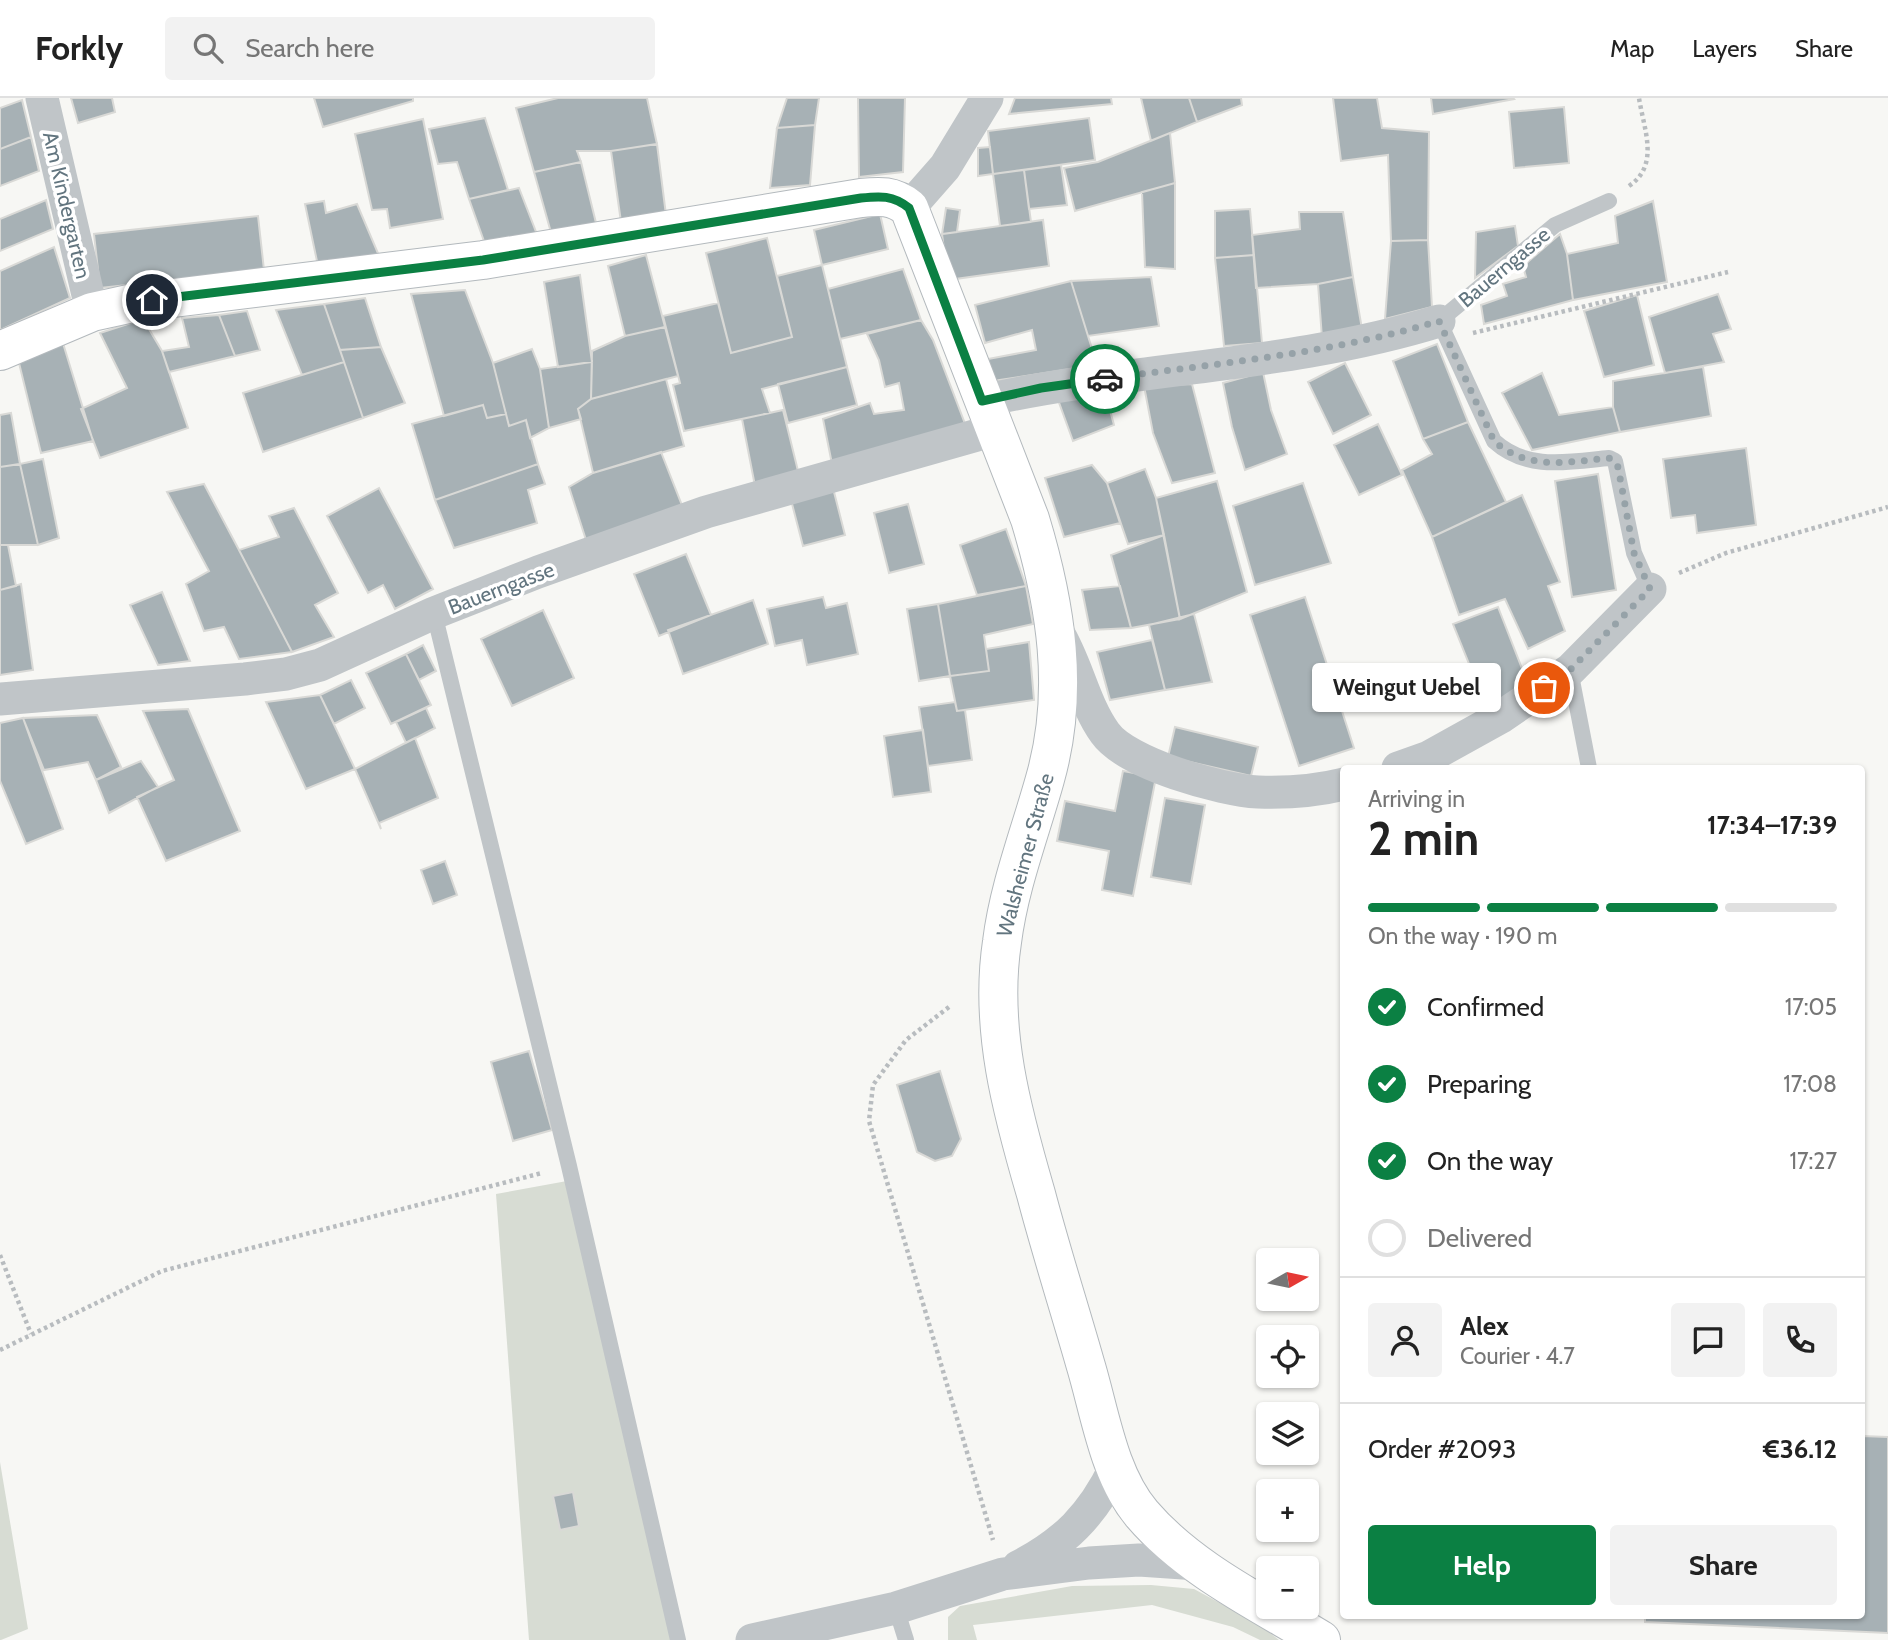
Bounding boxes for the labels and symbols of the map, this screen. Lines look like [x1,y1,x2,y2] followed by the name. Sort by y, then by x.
[38,129,96,281] street label: Am Kindergarten
[1453,221,1555,312] street label: Bauerngasse
[122,270,182,330] pin
[1070,344,1140,414] courier
[445,556,558,620] street label: Bauerngasse
[1514,658,1574,718] pin
[1313,664,1502,712] callout: Weingut Uebel
[991,770,1059,939] street label: Walsheimer Straße
[1256,1248,1320,1311] north arrow

